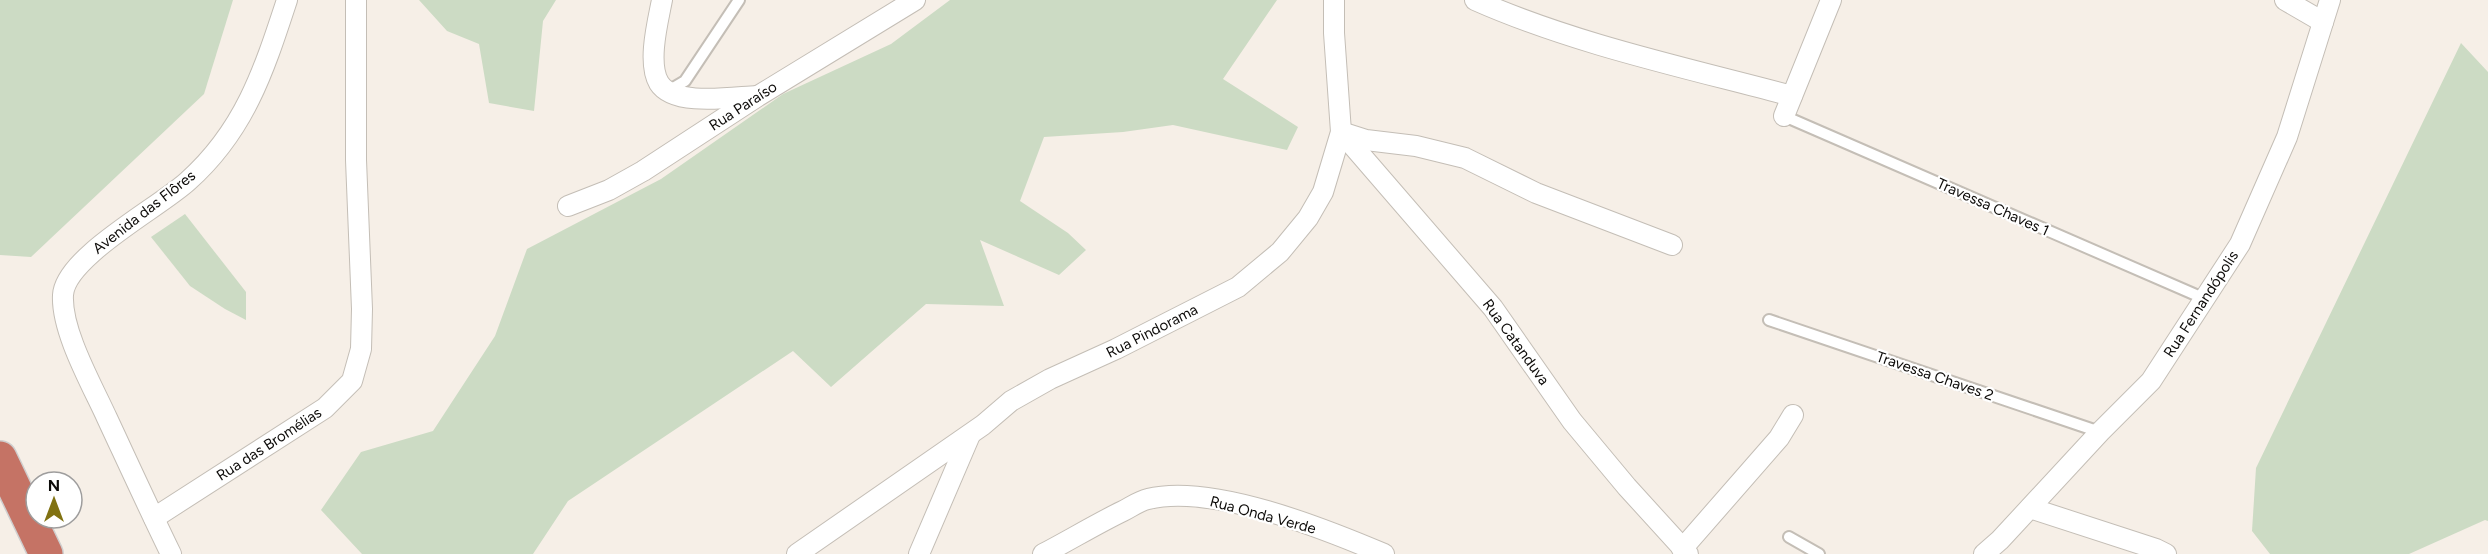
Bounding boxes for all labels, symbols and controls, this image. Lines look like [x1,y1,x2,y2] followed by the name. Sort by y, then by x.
[706,77,781,135] street label: Rua Paraíso
[89,166,199,258] street label: Avenida das Flôres
[1934,174,2052,240] street label: Travessa Chaves 1
[2160,247,2242,361] street label: Rua Fernandópolis
[1479,296,1553,388] street label: Rua Catanduva
[1103,300,1201,362] street label: Rua Pindorama
[1874,347,1996,405] street label: Travessa Chaves 2
[213,403,325,485] street label: Rua das Bromélias
[24,470,84,530] north arrow
[48,476,60,495] text: N
[1208,492,1318,538] street label: Rua Onda Verde

